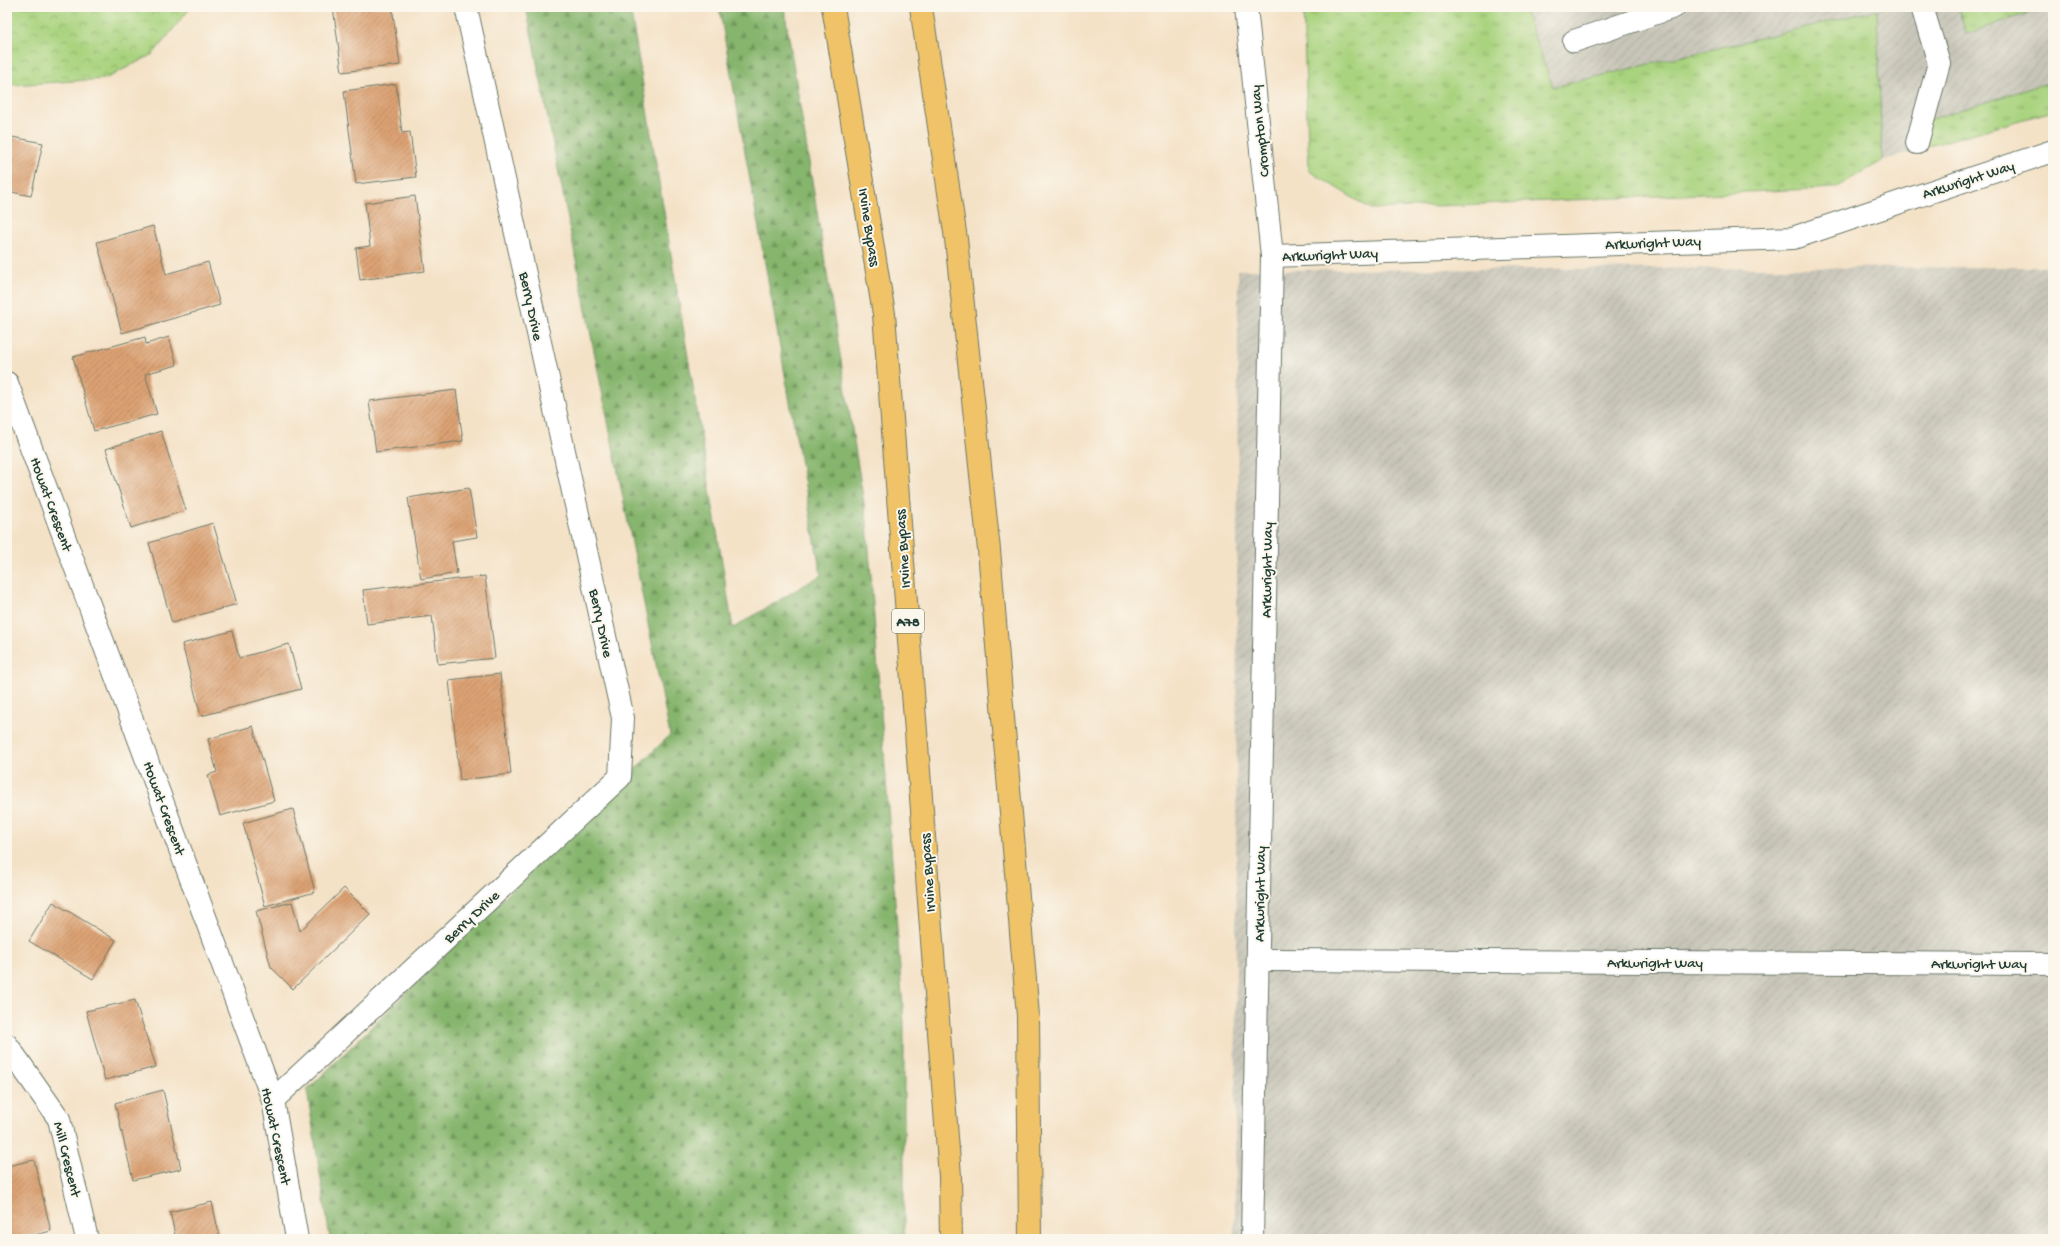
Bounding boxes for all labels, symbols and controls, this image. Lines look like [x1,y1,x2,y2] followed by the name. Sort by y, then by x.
[1247,83,1275,178] street label: Crompton Way
[1920,157,2018,204] street label: Arkwright Way
[853,187,883,268] street label: Irvine Bypass
[1605,233,1702,255] street label: Arkwright Way
[1282,245,1379,267] street label: Arkwright Way
[514,269,546,343] street label: Berry Drive
[25,455,76,556] street label: Howat Crescent
[892,508,916,589] street label: Irvine Bypass
[1258,521,1278,618] street label: Arkwright Way
[584,586,616,660] street label: Berry Drive
[892,609,924,633] road number: A78
[138,759,189,860] street label: Howat Crescent
[917,832,941,913] street label: Irvine Bypass
[1251,845,1271,942] street label: Arkwright Way
[440,887,504,948] street label: Berry Drive
[1607,955,1703,973] street label: Arkwright Way
[1931,956,2027,974] street label: Arkwright Way
[256,1086,295,1188] street label: Howat Crescent
[48,1120,85,1201] street label: Mill Crescent

